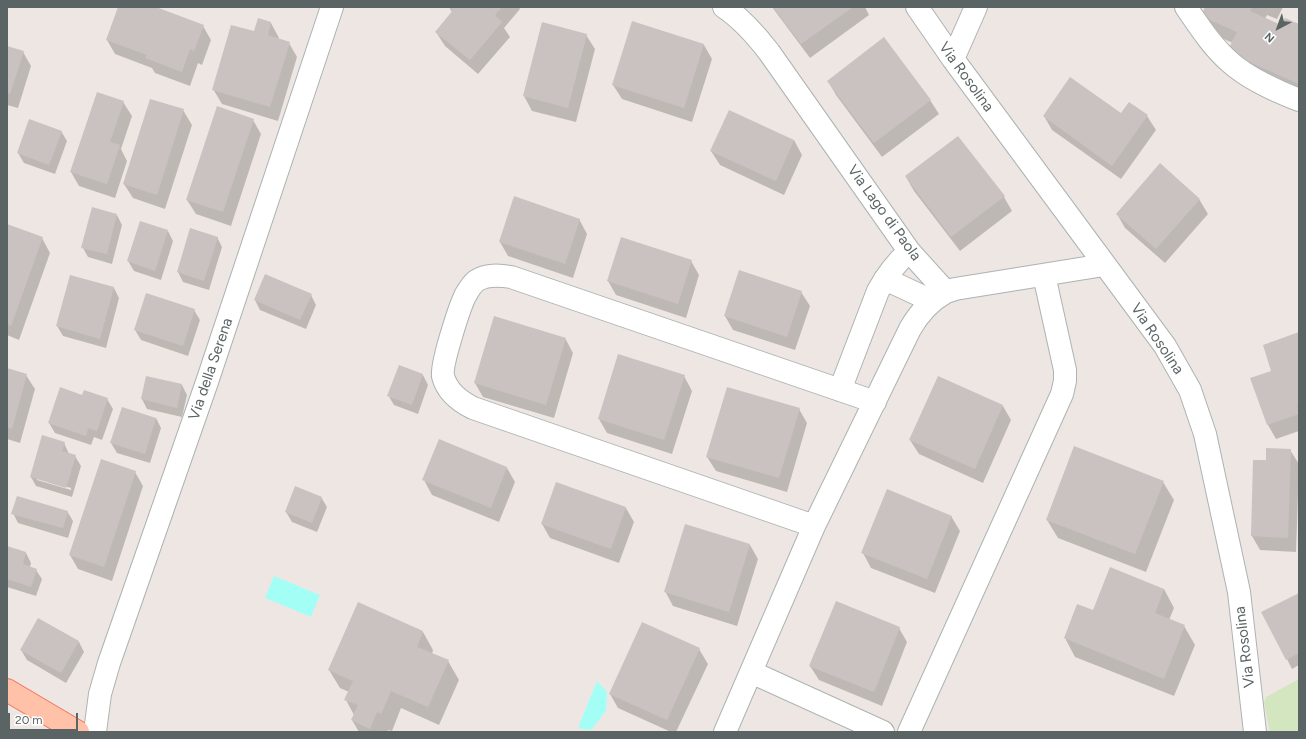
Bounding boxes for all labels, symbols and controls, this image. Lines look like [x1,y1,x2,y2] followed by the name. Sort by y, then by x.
[1258,8,1298,48] north arrow
[1262,30,1277,45] text: N
[935,39,997,115] street label: Via Rosolina
[843,162,925,264] street label: Via Lago di Paola
[1127,300,1187,378] street label: Via Rosolina
[185,316,237,422] street label: Via della Serena
[1231,605,1259,689] street label: Via Rosolina
[10,705,80,731] scale bar
[15,713,43,727] text: 20 m

